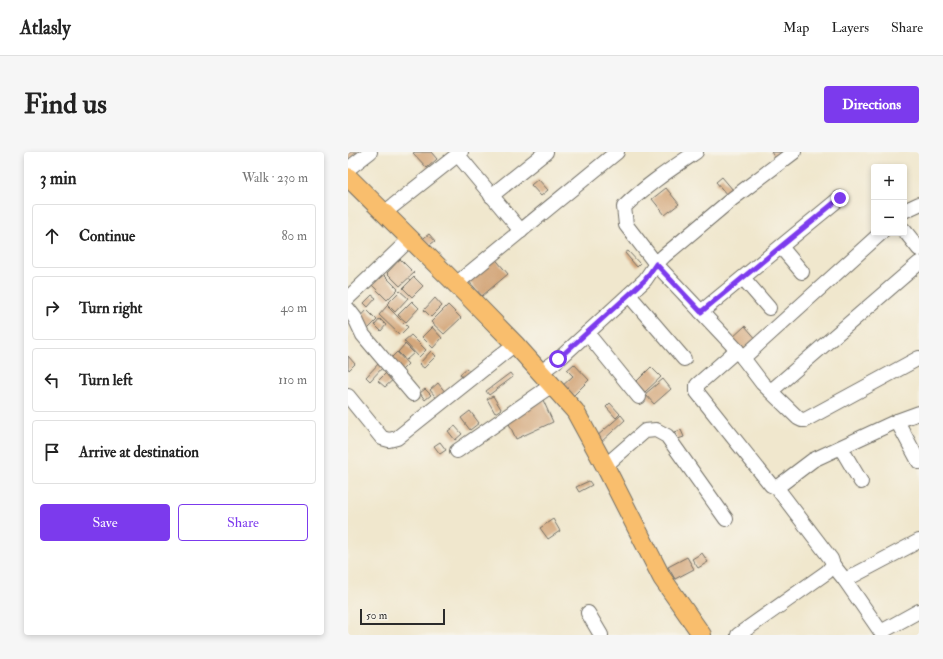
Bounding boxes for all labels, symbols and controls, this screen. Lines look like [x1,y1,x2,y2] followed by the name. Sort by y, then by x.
[20,16,71,40] text: Atlasly
[783,19,809,36] text: Map
[831,19,869,36] text: Layers
[891,19,923,36] text: Share
[824,86,919,123] button: Directions
[24,87,107,122] text: Find us
[871,164,907,236] map controls
[871,164,907,200] button: +
[40,168,77,189] text: 3 min
[242,170,308,186] text: Walk · 230 m
[831,189,849,207] route end
[871,200,907,236] button: −
[41,225,63,247] icon: ahead
[79,227,135,246] text: Continue
[281,228,307,244] text: 80 m
[41,297,63,319] icon: right
[79,299,142,318] text: Turn right
[281,300,307,316] text: 40 m
[549,350,567,368] route start
[41,369,63,391] icon: left
[79,371,133,390] text: Turn left
[278,372,307,388] text: 110 m
[41,441,63,463] icon: arrive
[79,443,199,462] text: Arrive at destination
[40,504,170,541] button: Save
[178,504,308,541] button: Share
[360,607,445,626] scale bar
[366,609,387,622] text: 50 m

